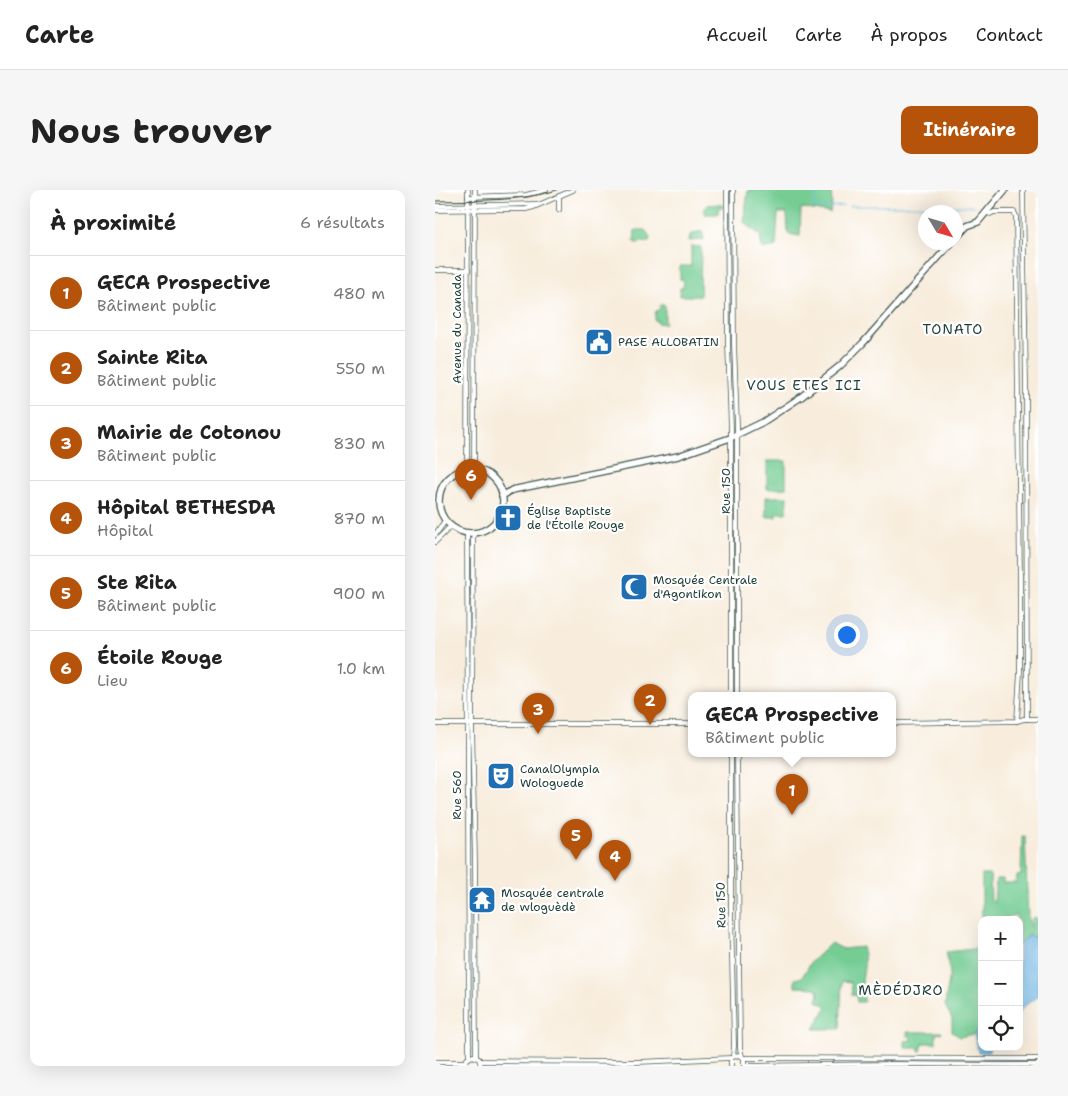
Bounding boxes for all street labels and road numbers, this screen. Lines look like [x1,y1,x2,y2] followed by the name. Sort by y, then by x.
[449,274,465,384] street label: Avenue du Canada
[718,468,734,514] street label: Rue 150
[449,770,465,820] street label: Rue 560
[713,882,729,928] street label: Rue 150

